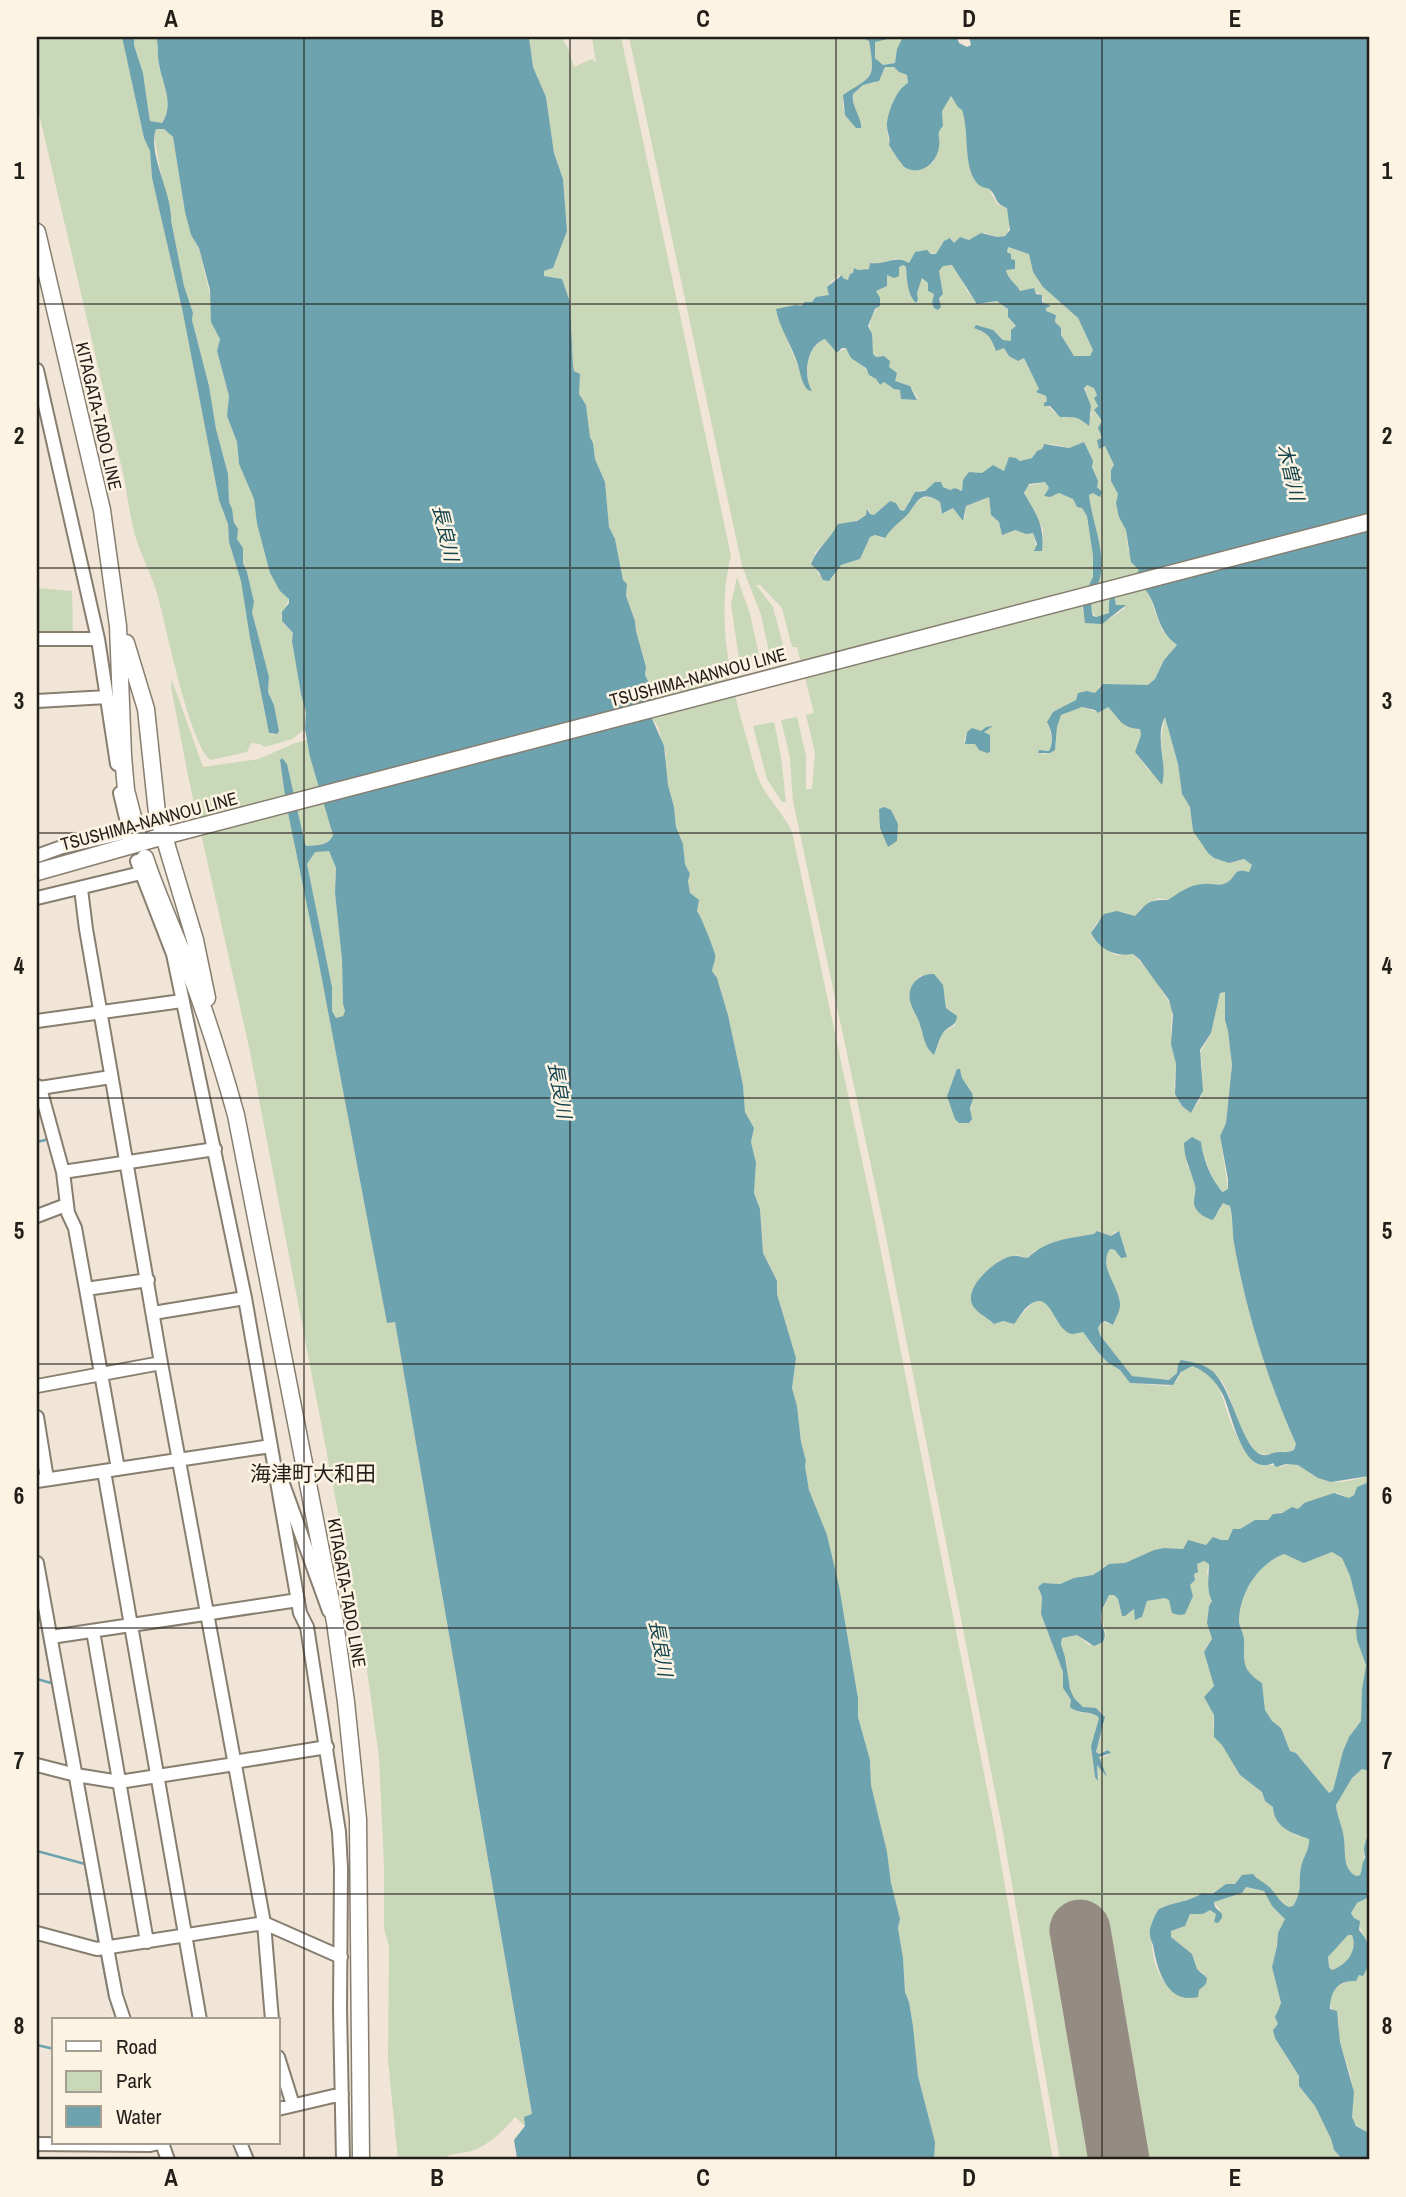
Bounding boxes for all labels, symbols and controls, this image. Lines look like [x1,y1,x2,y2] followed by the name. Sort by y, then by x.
[164,3,178,34] text: A
[430,3,444,34] text: B
[696,3,710,34] text: C
[962,3,976,34] text: D
[1229,3,1241,34] text: E
[14,155,25,186] text: 1
[1382,155,1393,186] text: 1
[70,339,128,493] street label: KITAGATA-TADO LINE
[14,420,24,451] text: 2
[1382,420,1392,451] text: 2
[1271,441,1311,505] water label: 木曽川
[427,502,466,566] water label: 長良川
[607,641,789,713] street label: TSUSHIMA-NANNOU LINE
[14,685,24,716] text: 3
[1382,685,1392,716] text: 3
[58,785,240,857] street label: TSUSHIMA-NANNOU LINE
[14,950,25,981] text: 4
[1382,950,1393,981] text: 4
[542,1060,578,1122] water label: 長良川
[14,1215,24,1246] text: 5
[1382,1215,1392,1246] text: 5
[250,1459,376,1488] district label: 海津町大和田
[14,1480,24,1511] text: 6
[1382,1480,1392,1511] text: 6
[322,1516,372,1670] street label: KITAGATA-TADO LINE
[643,1618,679,1680] water label: 長良川
[14,1745,24,1776] text: 7
[1382,1745,1392,1776] text: 7
[14,2010,24,2041] text: 8
[1382,2010,1392,2041] text: 8
[52,2018,280,2144] legend
[116,2032,157,2061] text: Road
[116,2066,152,2095] text: Park
[116,2102,162,2131] text: Water
[164,2162,178,2193] text: A
[430,2162,444,2193] text: B
[696,2162,710,2193] text: C
[962,2162,976,2193] text: D
[1229,2162,1241,2193] text: E

